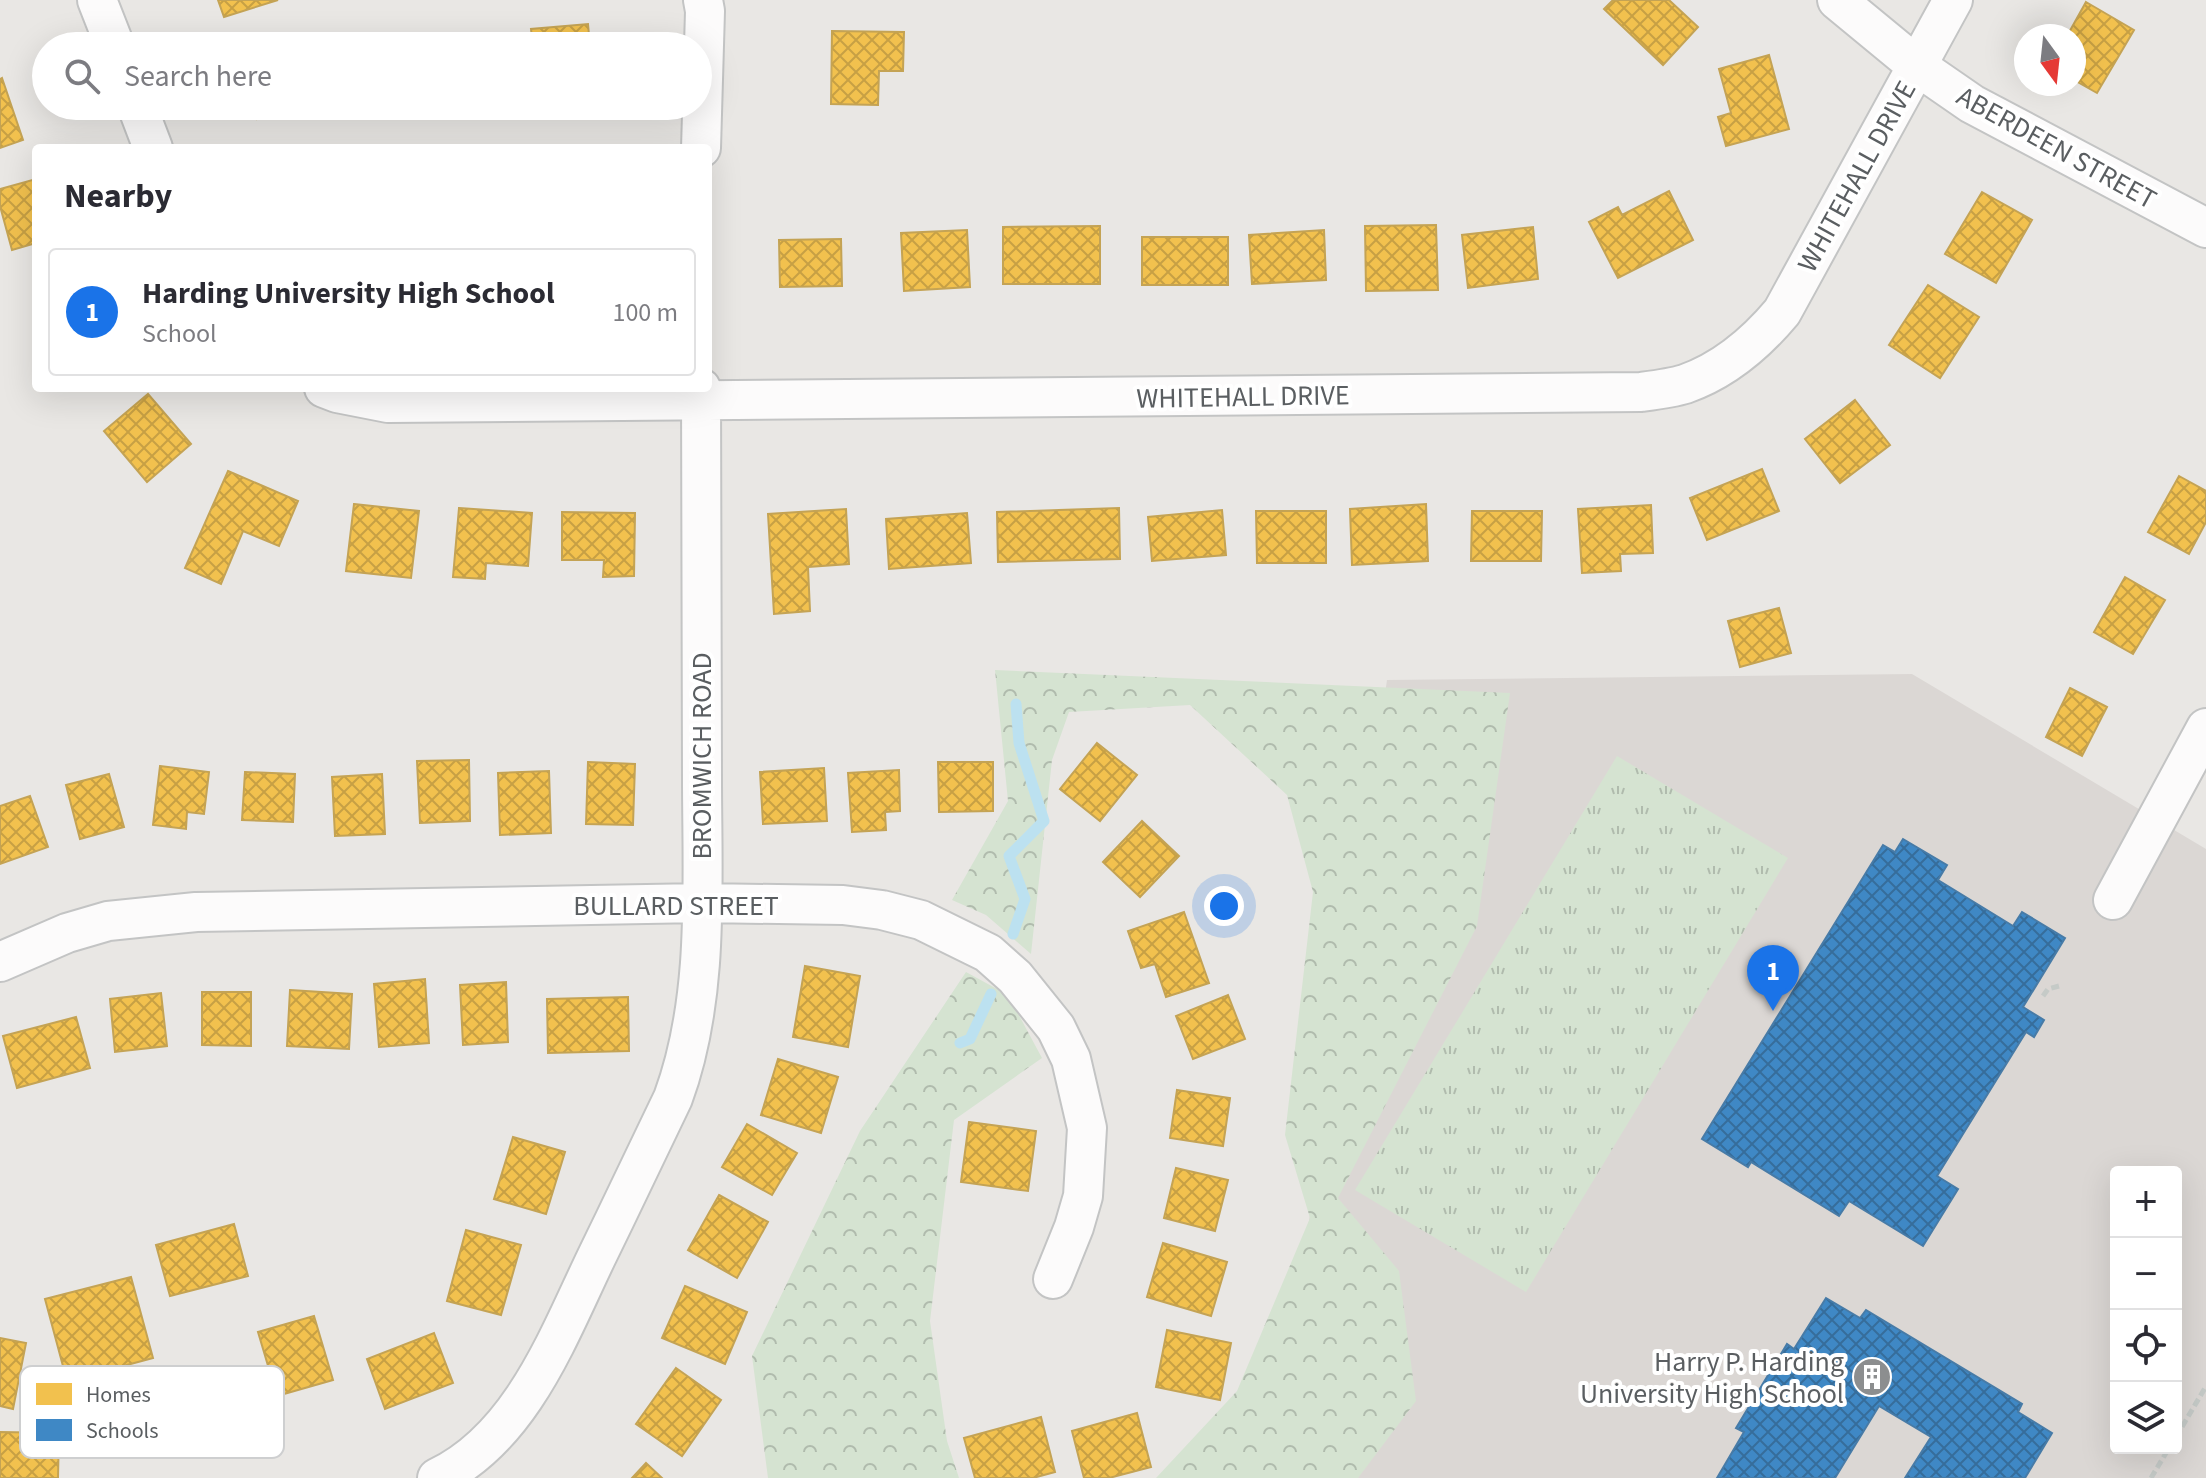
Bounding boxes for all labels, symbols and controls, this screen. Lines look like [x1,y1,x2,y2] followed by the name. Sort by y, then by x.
[2014,24,2086,96] north arrow
[32,32,712,120] search box
[60,54,104,98] icon: search
[124,55,272,98] text: Search here
[1788,73,1926,279] street label: WHITEHALL DRIVE
[1949,76,2164,219] street label: ABERDEEN STREET
[64,172,172,221] text: Nearby
[142,272,554,315] text: Harding University High School
[85,294,99,331] text: 1
[612,294,678,331] text: 100 m
[142,315,217,352] text: School
[1136,375,1350,419] street label: WHITEHALL DRIVE
[682,652,722,860] street label: BROMWICH ROAD
[573,886,779,926] street label: BULLARD STREET
[1204,886,1244,926] your location
[1747,945,1799,1011] pin: 1
[2110,1166,2182,1454] map controls
[2110,1166,2182,1238] button: +
[2110,1238,2182,1310] button: −
[2110,1310,2182,1382] button: locate
[1580,1342,1844,1414] place label: Harry P. Harding University High School
[1851,1356,1893,1398] building icon: Harry P. Harding University High School
[20,1366,284,1458] legend
[86,1379,151,1411] text: Homes
[2110,1382,2182,1454] button: layers
[86,1415,158,1447] text: Schools

